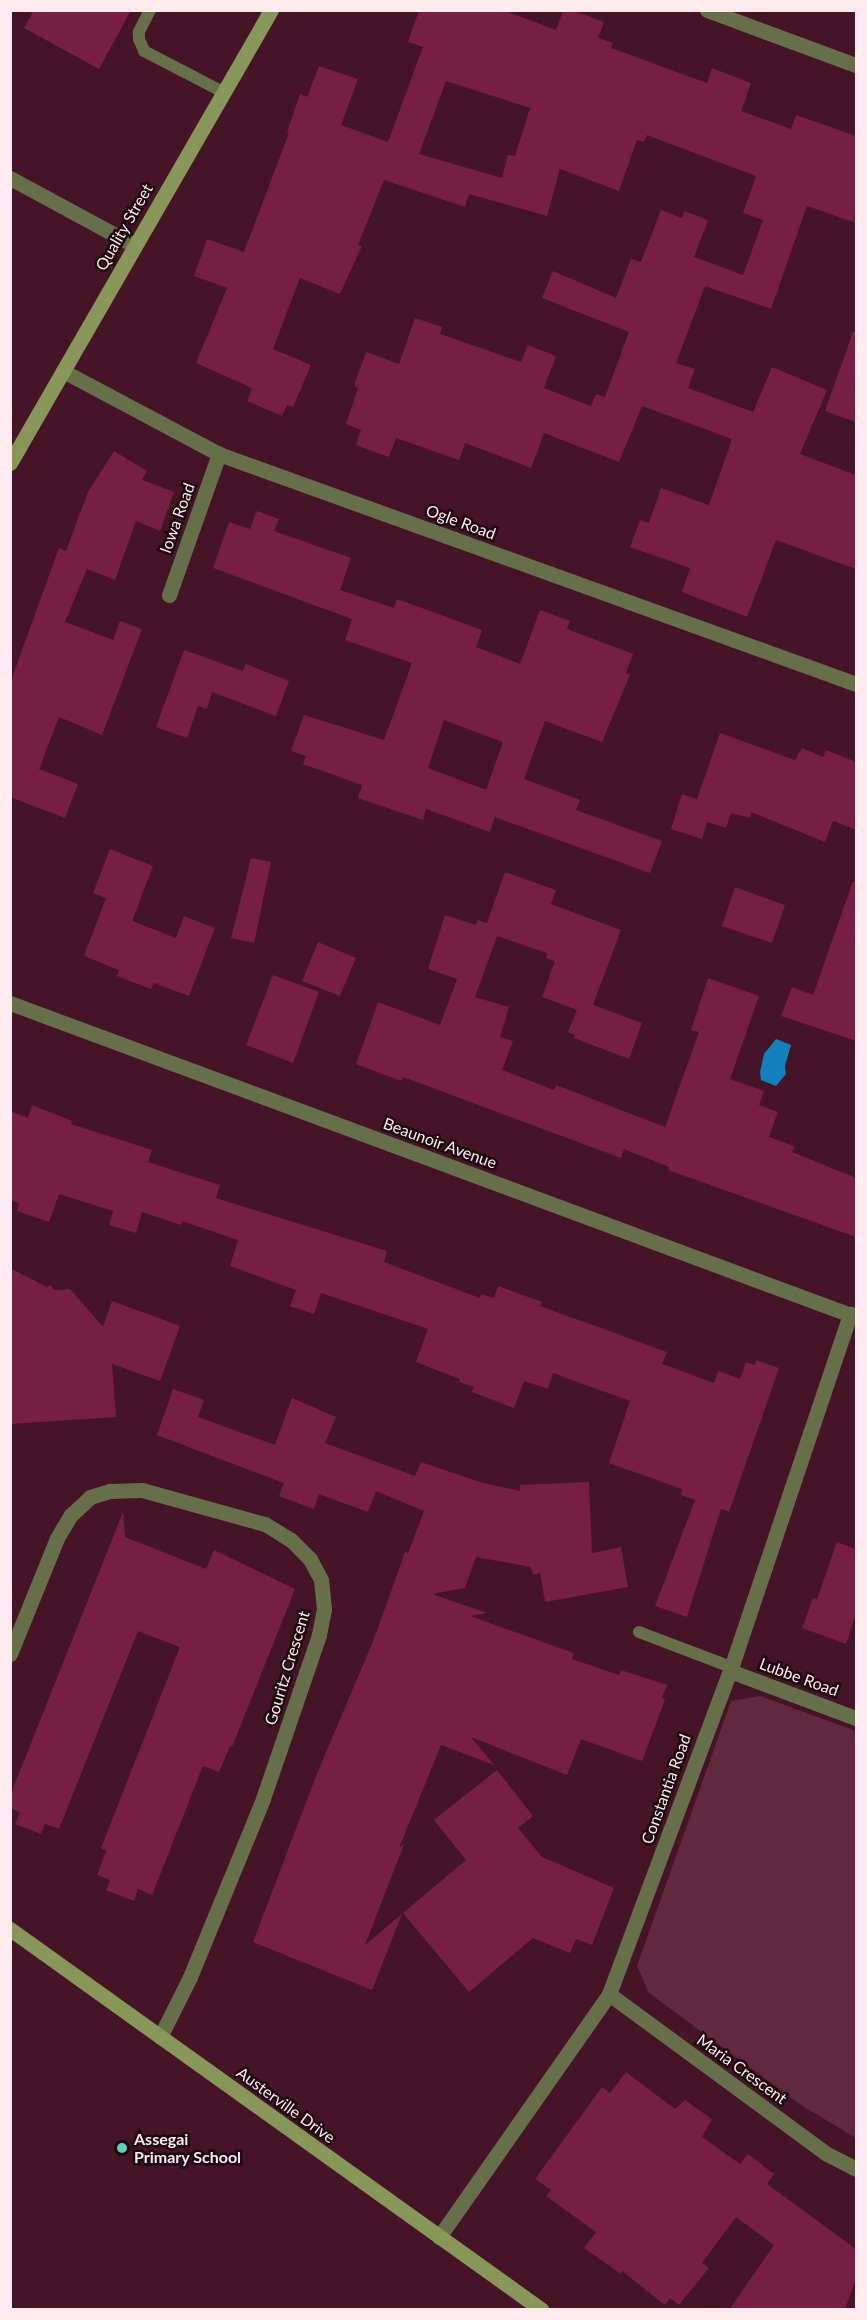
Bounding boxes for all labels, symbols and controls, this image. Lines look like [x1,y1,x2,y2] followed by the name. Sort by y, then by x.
[91,180,157,274] street label: Quality Street
[155,480,199,556] street label: Iowa Road
[424,501,498,543] street label: Ogle Road
[380,1113,500,1173] street label: Beaunoir Avenue
[261,1609,313,1727] street label: Gouritz Crescent
[757,1654,841,1700] street label: Lubbe Road
[637,1732,695,1846] street label: Constantia Road
[693,2030,791,2108] street label: Maria Crescent
[233,2063,339,2147] street label: Austerville Drive
[134,2129,241,2167] place label: Assegai Primary School
[115,2141,129,2155] marker: Assegai Primary School

